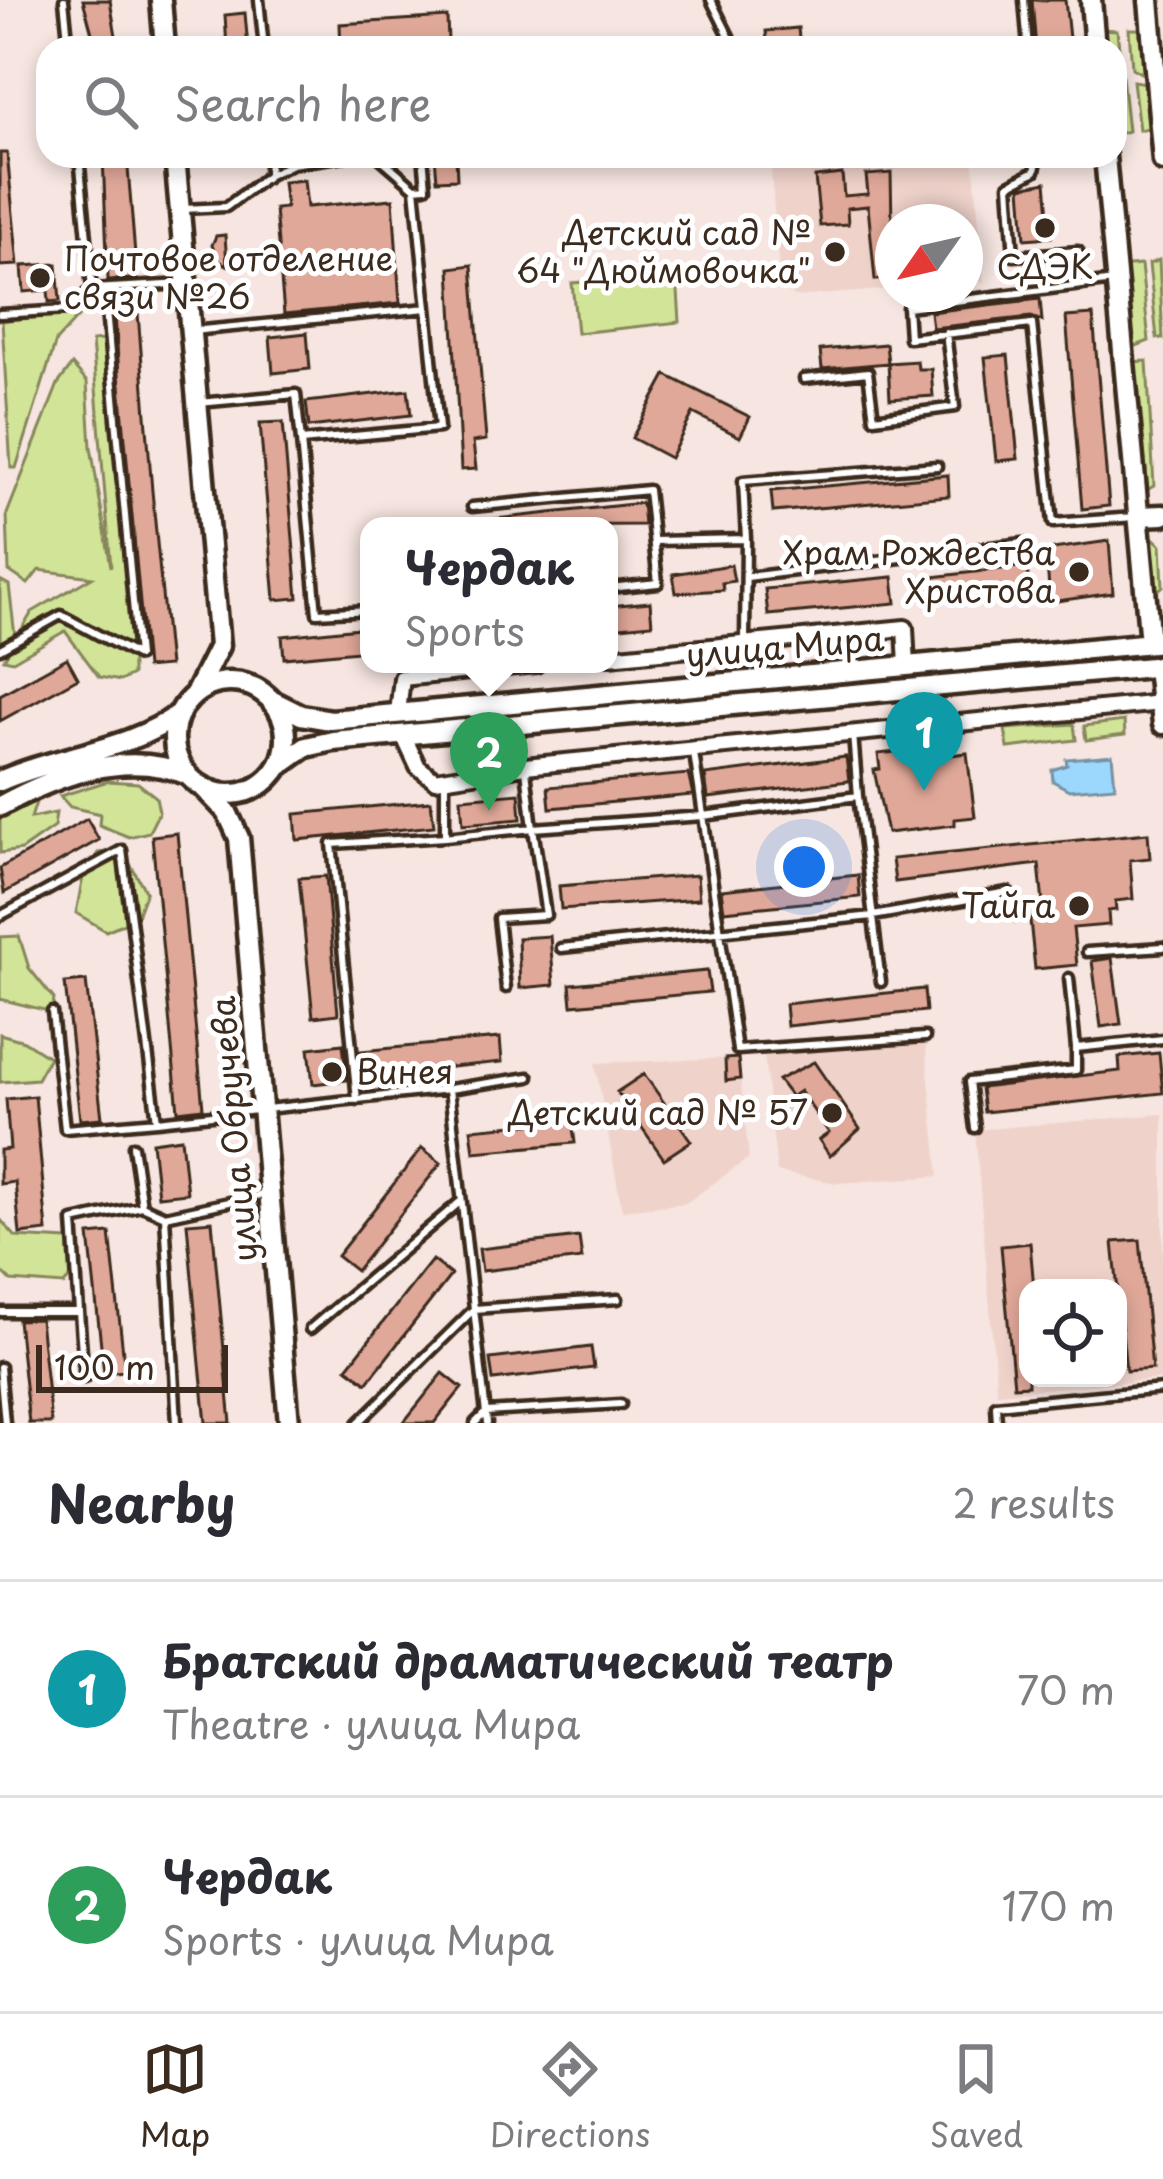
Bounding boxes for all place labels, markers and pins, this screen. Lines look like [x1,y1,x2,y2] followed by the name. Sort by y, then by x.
[516,206,811,294] place label: Детский сад № 64 "Дюймовочка"
[1032,215,1058,241] marker: СДЭК
[64,232,393,320] place label: Почтовое отделение связи №26
[822,239,848,265] marker: Детский сад № 64 "Дюймовочка"
[997,240,1093,290] place label: СДЭК
[27,265,53,291] marker: Почтовое отделение связи №26
[783,526,1055,614] place label: Храм Рождества Христова
[1066,559,1092,585] marker: Храм Рождества Христова
[885,692,963,791] pin: 1
[450,712,528,811] pin: 2
[961,879,1055,929] place label: Тайга
[1066,893,1092,919] marker: Тайга
[356,1045,453,1095] place label: Винея
[319,1059,345,1085] marker: Винея
[507,1086,808,1136] place label: Детский сад № 57
[819,1100,845,1126] marker: Детский сад № 57

